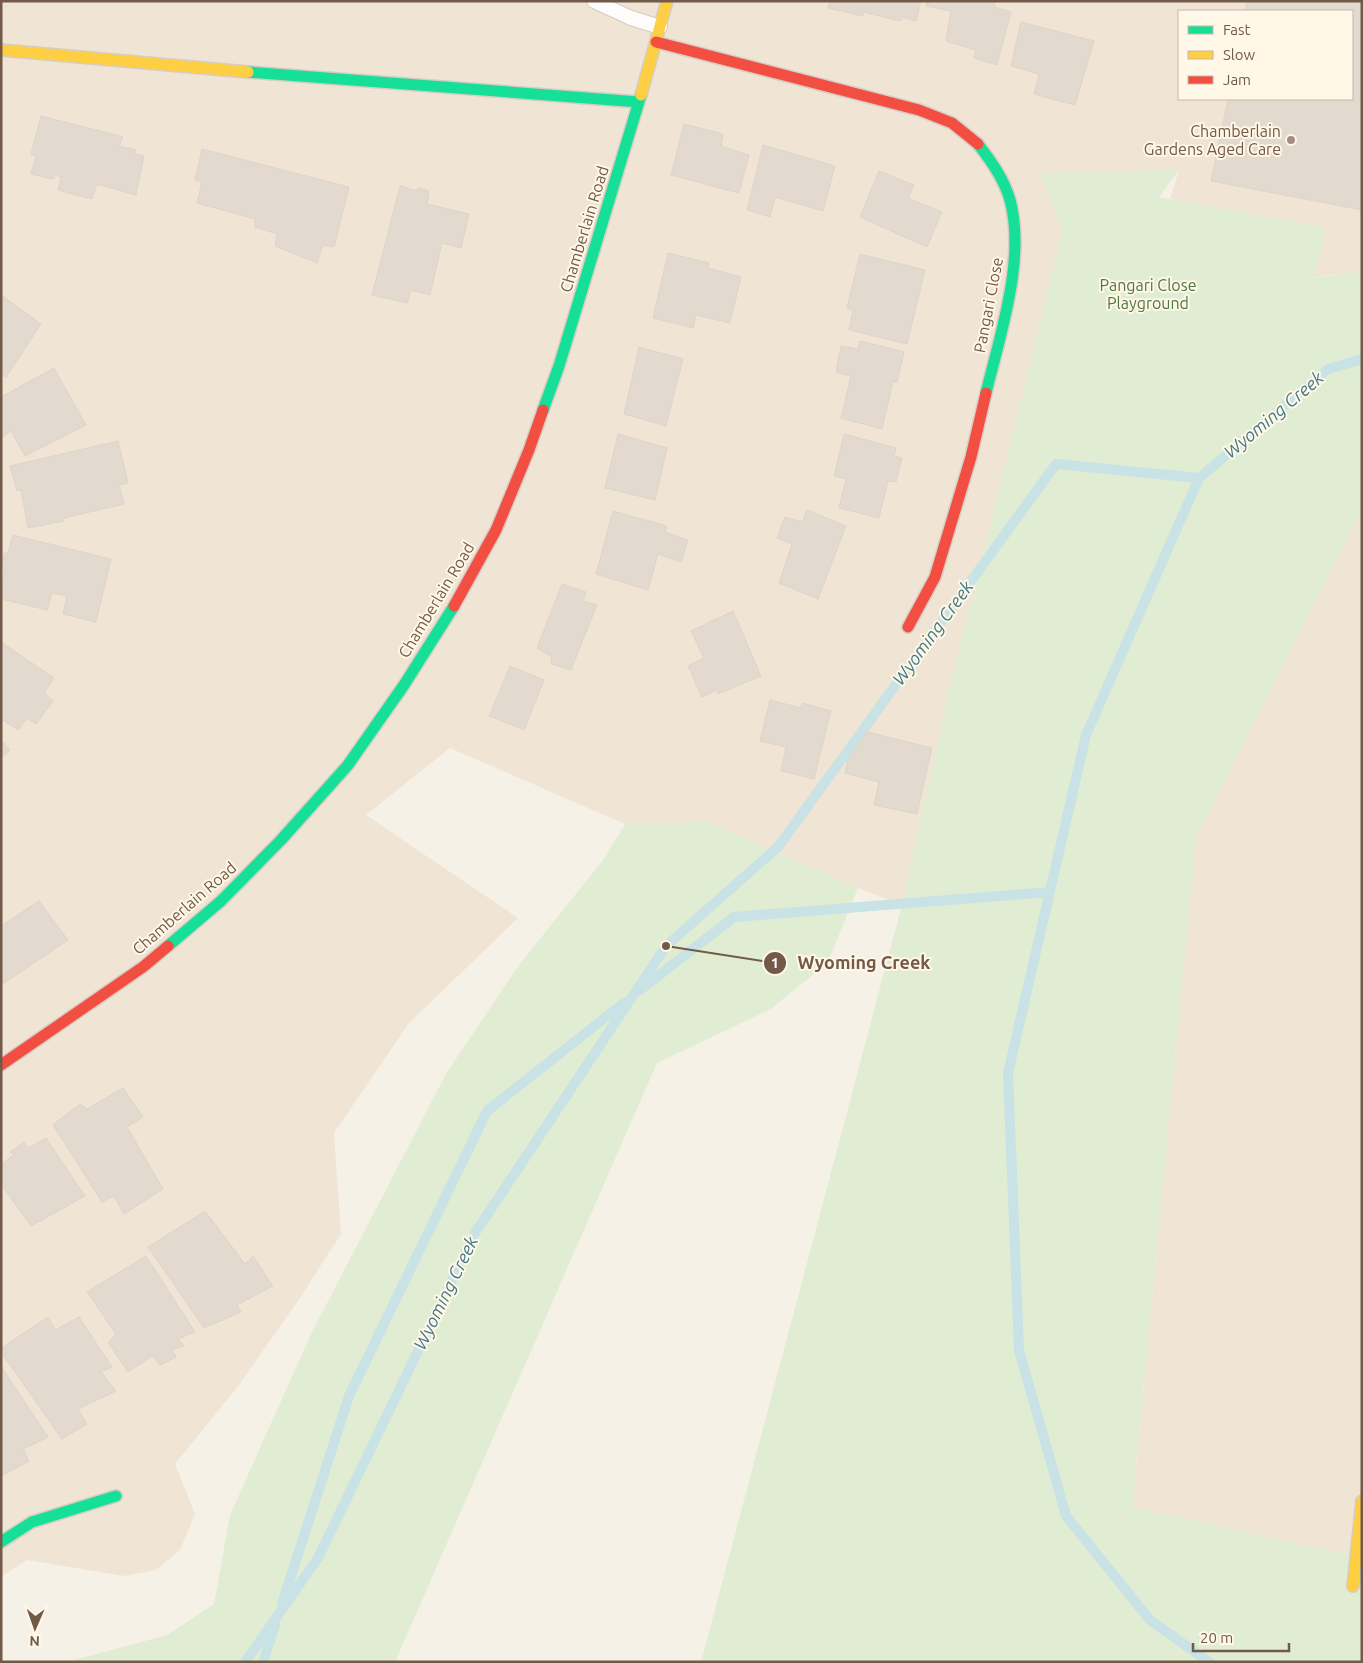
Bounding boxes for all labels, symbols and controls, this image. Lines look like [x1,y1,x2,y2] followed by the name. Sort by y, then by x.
[1178,10,1353,100] legend
[1223,21,1251,38] text: Fast
[1223,46,1256,63] text: Slow
[1223,71,1251,88] text: Jam
[1144,122,1281,158] place label: Chamberlain Gardens Aged Care
[1285,134,1297,146] marker: Chamberlain Gardens Aged Care
[556,164,612,294] street label: Chamberlain Road
[970,256,1006,354] street label: Pangari Close
[1100,276,1196,312] park label: Pangari Close Playground
[1220,366,1328,462] water label: Wyoming Creek
[394,539,478,661] street label: Chamberlain Road
[888,576,977,688] water label: Wyoming Creek
[129,858,239,958] street label: Chamberlain Road
[762,947,940,980] callout: Wyoming Creek
[798,952,930,972] text: Wyoming Creek
[771,954,779,971] text: 1
[409,1232,482,1352] water label: Wyoming Creek
[10,1603,60,1653] north arrow
[1193,1620,1289,1652] scale bar
[1200,1629,1233,1646] text: 20 m
[29,1633,40,1649] text: N

